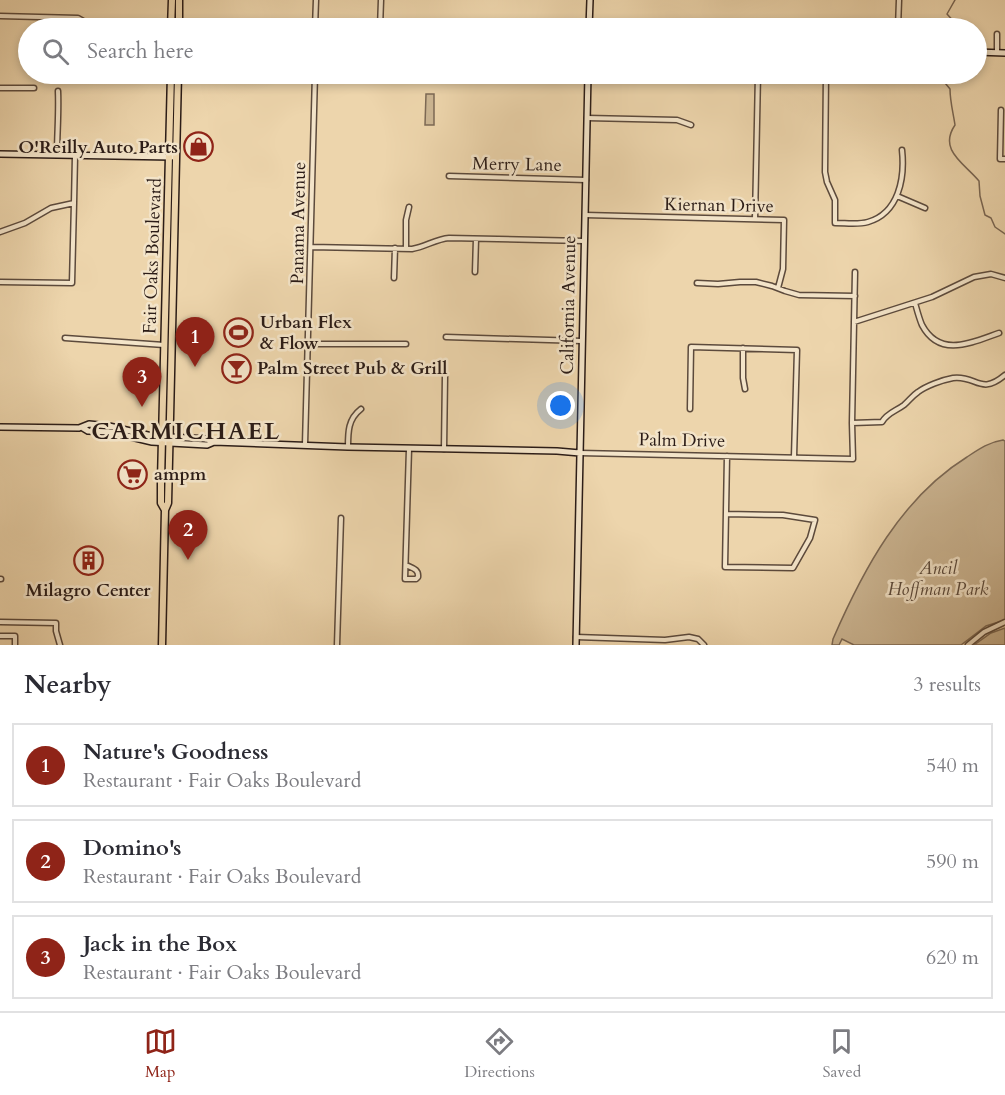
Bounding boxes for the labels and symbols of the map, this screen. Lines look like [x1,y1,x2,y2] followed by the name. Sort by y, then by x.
[183,131,215,163] shop icon: O'Reilly Auto Parts
[18,135,178,160] place label: O'Reilly Auto Parts
[472,151,562,178] street label: Merry Lane
[285,161,312,285] street label: Panama Avenue
[137,177,168,334] street label: Fair Oaks Boulevard
[664,192,774,219] street label: Kiernan Drive
[555,235,582,375] street label: California Avenue
[260,310,352,356] place label: Urban Flex & Flow
[223,316,255,348] sports icon: Urban Flex & Flow
[176,318,214,367] pin: 1
[220,352,252,384] bar icon: Palm Street Pub & Grill
[257,356,448,381] place label: Palm Street Pub & Grill
[122,358,162,407] pin: 3
[546,391,575,420] your location
[91,415,281,448] district label: CARMICHAEL
[638,427,725,454] street label: Palm Drive
[117,458,149,490] supermarket icon: ampm
[154,462,207,487] place label: ampm
[168,510,207,560] pin: 2
[72,545,104,577] building icon: Milagro Center
[887,556,989,602] park label: Ancil Hoffman Park
[25,578,151,603] place label: Milagro Center

